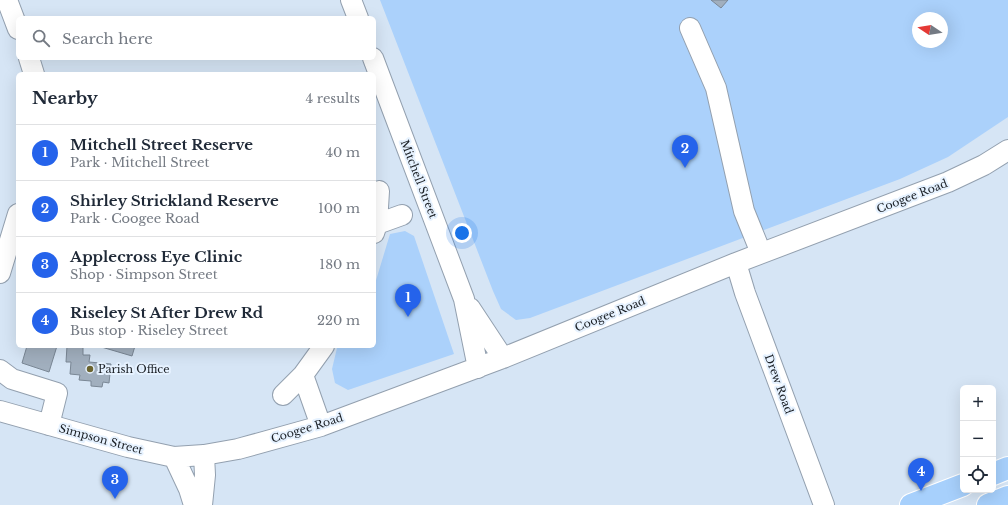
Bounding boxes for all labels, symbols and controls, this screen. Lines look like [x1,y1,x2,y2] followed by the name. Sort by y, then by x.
[912,12,948,48] north arrow
[16,16,376,60] search box
[30,27,52,49] icon: search
[62,29,153,48] text: Search here
[32,88,98,109] text: Nearby
[306,90,360,107] text: 4 results
[70,135,253,154] text: Mitchell Street Reserve
[672,135,698,168] pin: 2
[398,138,441,221] street label: Mitchell Street
[42,144,48,161] text: 1
[325,144,360,161] text: 40 m
[70,154,209,171] text: Park · Mitchell Street
[875,176,950,216] street label: Coogee Road
[70,191,279,210] text: Shirley Strickland Reserve
[41,200,49,217] text: 2
[318,200,360,217] text: 100 m
[70,210,200,227] text: Park · Coogee Road
[452,223,472,243] your location
[70,247,242,266] text: Applecross Eye Clinic
[41,256,49,273] text: 3
[319,256,360,273] text: 180 m
[70,266,218,283] text: Shop · Simpson Street
[395,284,421,317] pin: 1
[573,293,648,334] street label: Coogee Road
[70,303,263,322] text: Riseley St After Drew Rd
[41,312,49,329] text: 4
[317,312,360,329] text: 220 m
[70,322,228,339] text: Bus stop · Riseley Street
[762,352,796,416] street label: Drew Road
[98,362,170,376] place label: Parish Office
[85,364,95,374] marker: Parish Office
[960,385,996,493] map controls
[960,385,996,421] button: +
[269,410,345,446] street label: Coogee Road
[58,421,145,457] street label: Simpson Street
[960,421,996,457] button: −
[960,457,996,493] button: locate
[908,458,934,491] pin: 4
[102,466,128,499] pin: 3

